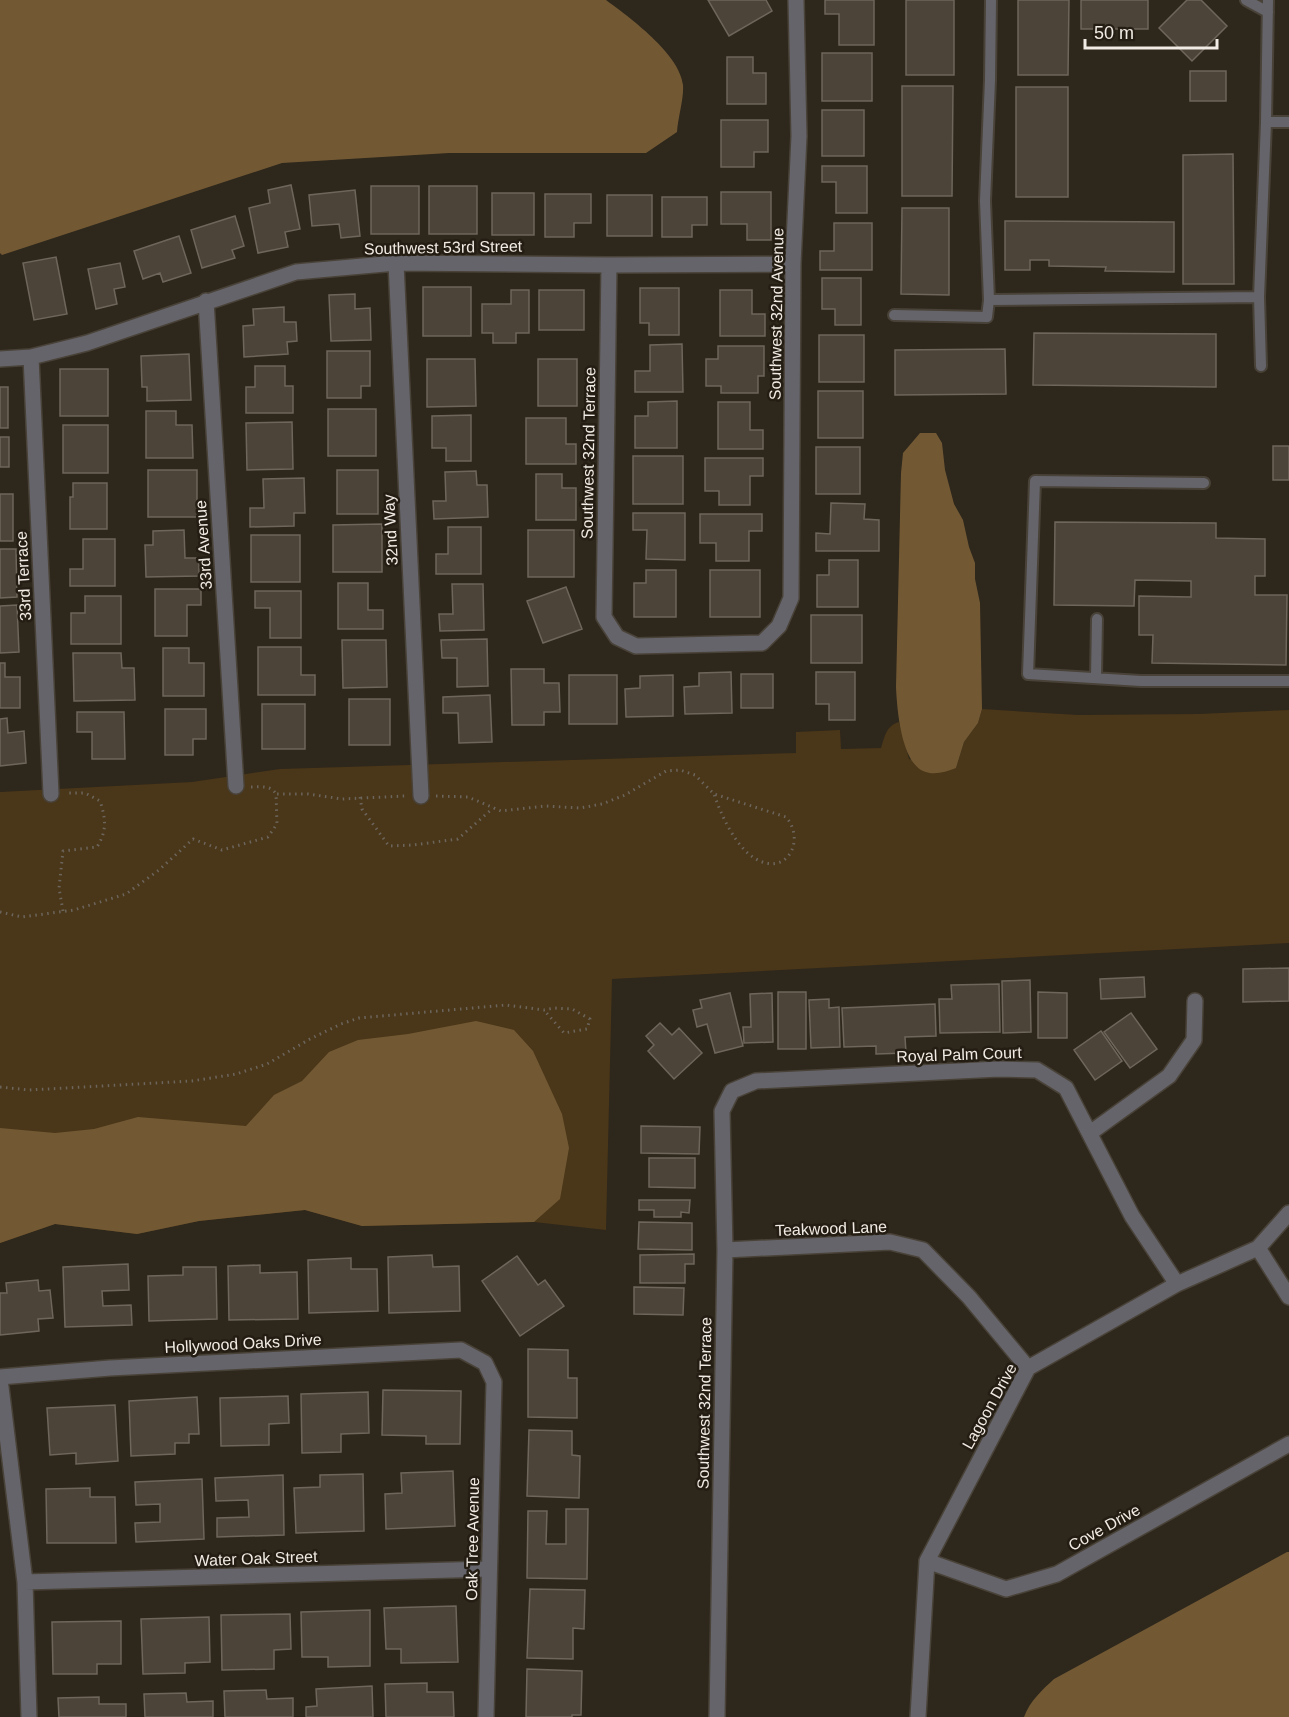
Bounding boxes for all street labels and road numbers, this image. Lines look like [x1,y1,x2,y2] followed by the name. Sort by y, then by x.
[766,228,787,400] street label: Southwest 32nd Avenue
[364,238,523,257] street label: Southwest 53rd Street
[578,367,599,539] street label: Southwest 32nd Terrace
[380,494,401,566] street label: 32nd Way
[192,500,215,590] street label: 33rd Avenue
[13,531,34,621] street label: 33rd Terrace
[896,1044,1023,1065] street label: Royal Palm Court
[775,1218,887,1239] street label: Teakwood Lane
[694,1317,715,1489] street label: Southwest 32nd Terrace
[164,1331,322,1356] street label: Hollywood Oaks Drive
[959,1360,1020,1452] street label: Lagoon Drive
[463,1477,482,1601] street label: Oak Tree Avenue
[1066,1501,1143,1554] street label: Cove Drive
[194,1548,318,1569] street label: Water Oak Street

